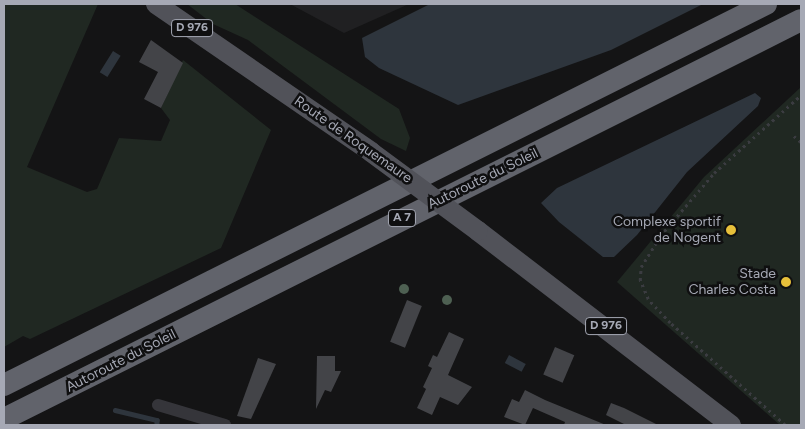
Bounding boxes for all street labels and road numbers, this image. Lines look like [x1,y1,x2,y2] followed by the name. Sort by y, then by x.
[171,18,213,38] road number: D 976
[291,93,415,187] street label: Route de Roquemaure
[425,145,541,213] street label: Autoroute du Soleil
[387,208,417,228] road number: A 7
[585,316,627,336] road number: D 976
[63,326,179,396] street label: Autoroute du Soleil

